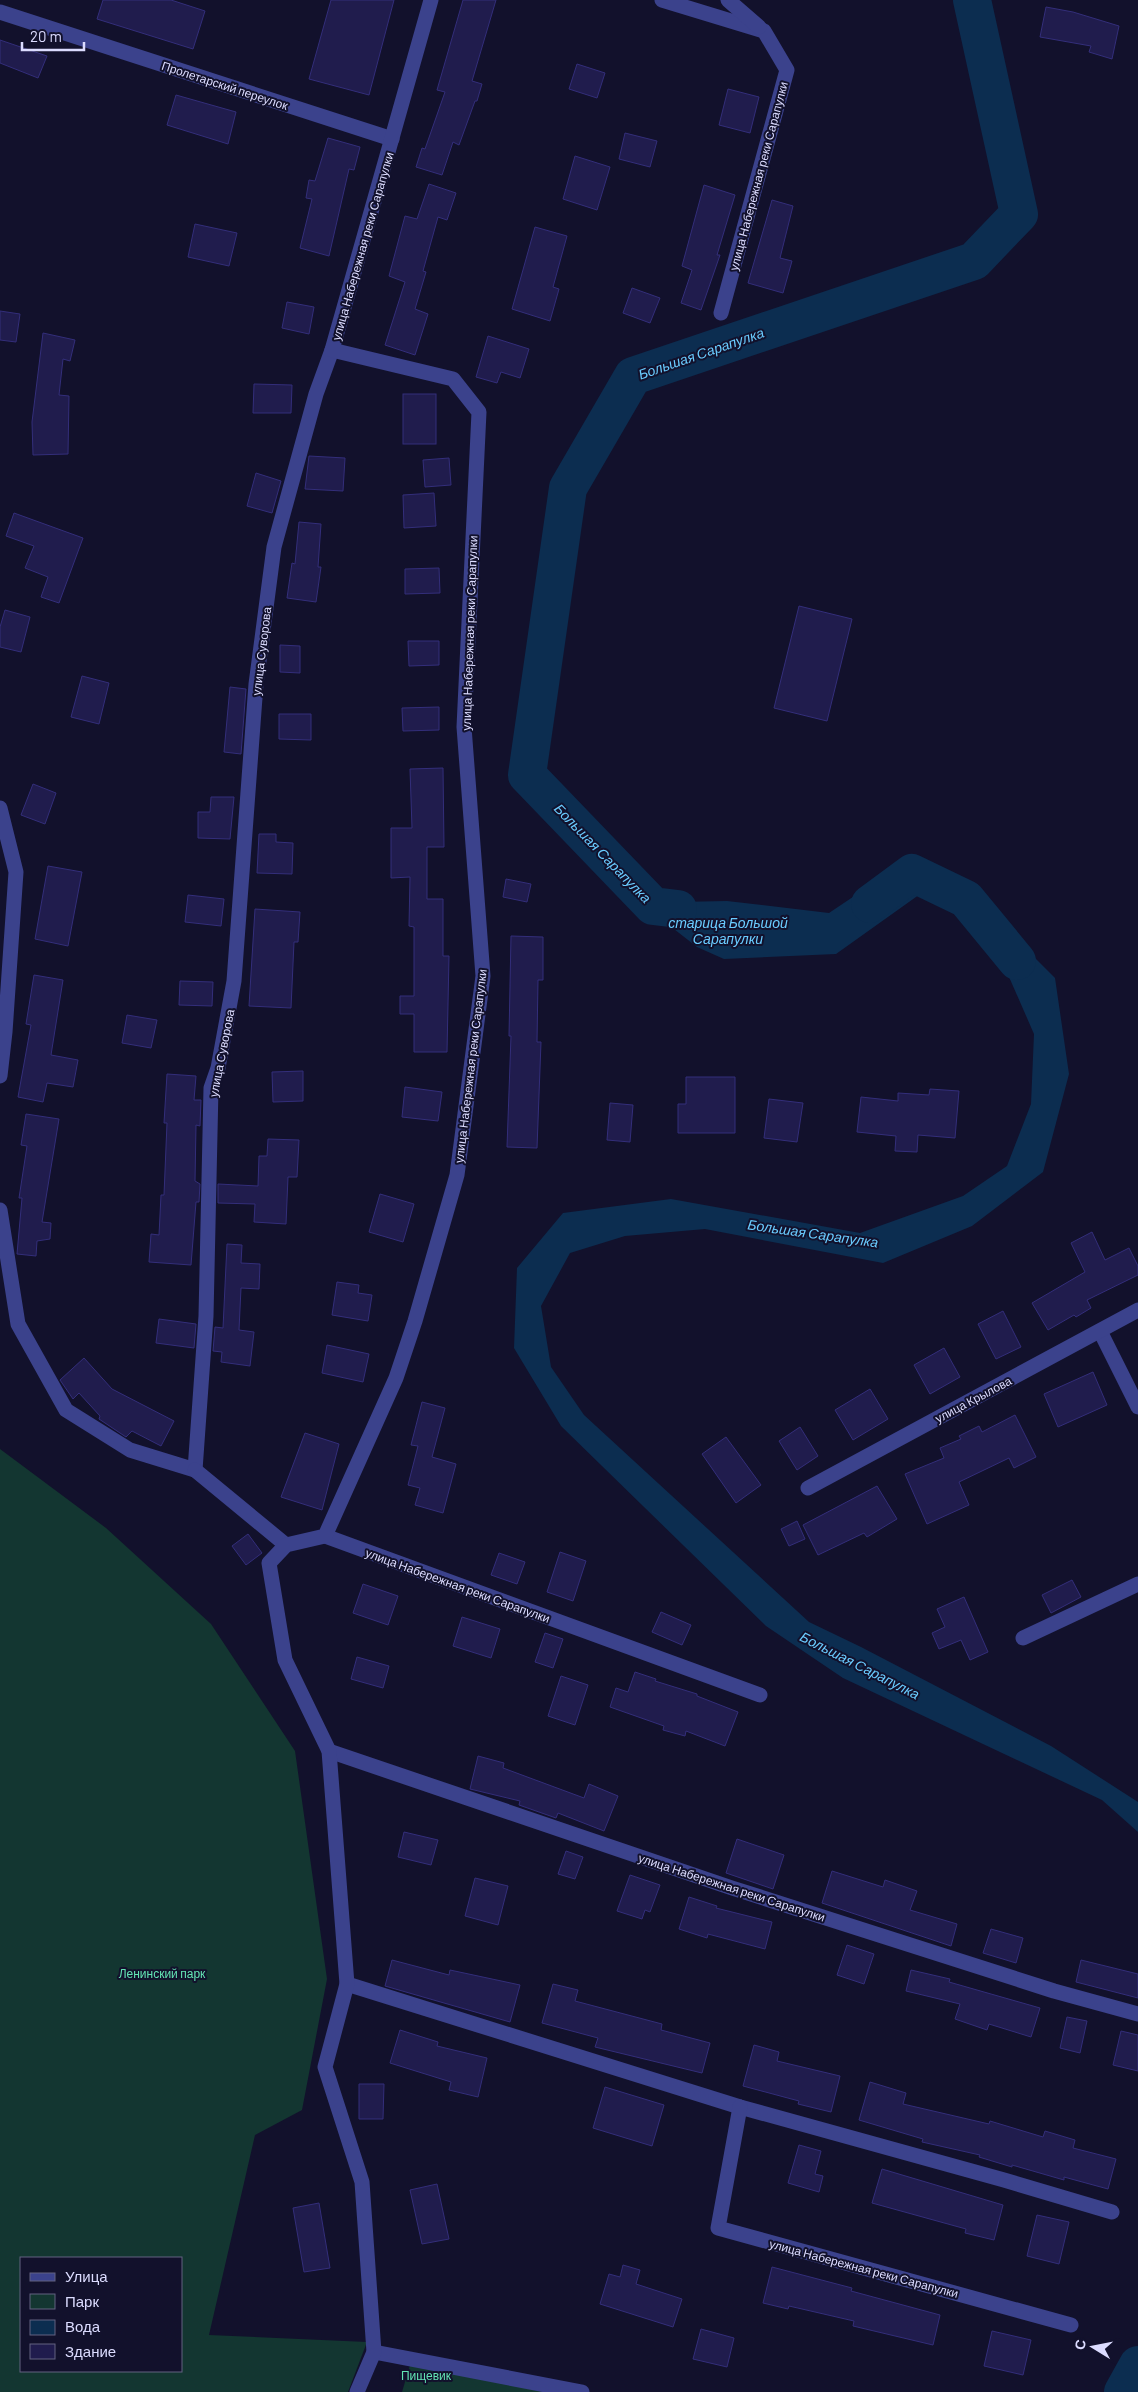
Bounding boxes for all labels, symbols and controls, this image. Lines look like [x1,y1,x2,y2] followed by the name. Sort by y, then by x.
[22,20,85,52] scale bar
[30,27,62,45] text: 20 m
[160,58,291,113] street label: Пролетарский переулок
[726,80,791,272] street label: улица Набережная реки Сарапулки
[328,150,397,342] street label: улица Набережная реки Сарапулки
[636,323,766,382] water label: Большая Сарапулка
[459,535,480,731] street label: улица Набережная реки Сарапулки
[249,606,274,696] street label: улица Суворова
[551,800,655,906] water label: Большая Сарапулка
[668,914,788,947] water label: старица Большой Сарапулки
[451,968,490,1164] street label: улица Набережная реки Сарапулки
[206,1008,237,1098] street label: улица Суворова
[747,1215,880,1251] water label: Большая Сарапулка
[932,1373,1014,1426] street label: улица Крылова
[364,1545,552,1626] street label: улица Набережная реки Сарапулки
[797,1628,923,1703] water label: Большая Сарапулка
[637,1850,827,1925] street label: улица Набережная реки Сарапулки
[119,1966,206,1981] park label: Ленинский парк
[768,2236,960,2301] street label: улица Набережная реки Сарапулки
[20,2257,182,2372] legend
[65,2267,108,2285] text: Улица
[65,2292,99,2310] text: Парк
[65,2317,101,2335] text: Вода
[1068,2322,1118,2372] north arrow
[1070,2338,1089,2351] text: С
[65,2342,116,2360] text: Здание
[401,2368,452,2383] park label: Пищевик

